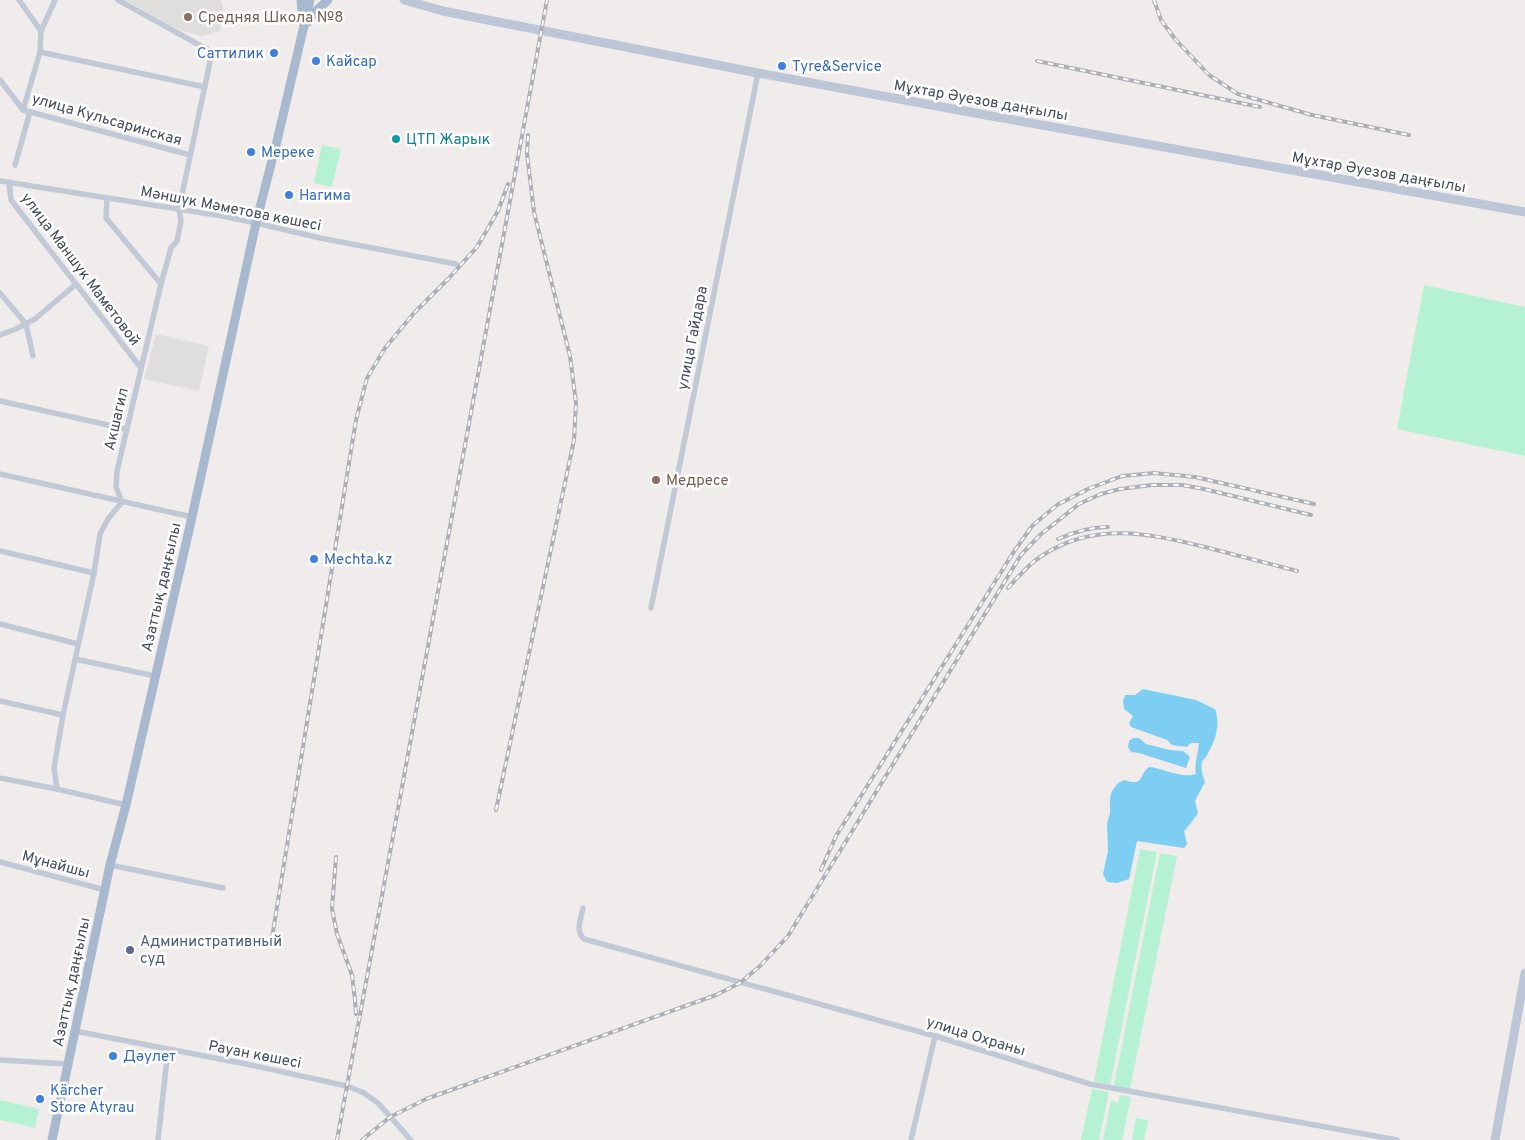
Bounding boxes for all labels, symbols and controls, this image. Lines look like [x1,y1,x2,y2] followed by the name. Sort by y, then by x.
[198,9,343,28] place label: Средняя Школа №8
[182,11,194,23] marker: Средняя Школа №8
[197,45,264,64] place label: Саттилик
[268,47,280,59] marker: Саттилик
[326,53,377,72] place label: Кайсар
[310,55,322,67] marker: Кайсар
[792,58,882,77] place label: Tyre&Service
[776,60,788,72] marker: Tyre&Service
[892,77,1069,126] street label: Мұхтар Әуезов даңғылы
[29,90,184,151] street label: улица Кульсаринская
[406,131,490,150] place label: ЦТП Жарык
[390,133,402,145] marker: ЦТП Жарык
[261,144,314,163] place label: Мереке
[245,146,257,158] marker: Мереке
[1290,149,1467,198] street label: Мұхтар Әуезов даңғылы
[139,183,323,236] street label: Мәншүк Мәметова көшесі
[299,187,351,206] place label: Нагима
[283,189,295,201] marker: Нагима
[16,190,144,350] street label: улица Маншук Маметовой
[674,285,713,392] street label: улица Гайдара
[101,386,134,453] street label: Акшагил
[666,472,729,491] place label: Медресе
[650,474,662,486] marker: Медресе
[138,521,187,654] street label: Азаттық даңғылы
[324,551,393,570] place label: Mechta.kz
[308,553,320,565] marker: Mechta.kz
[20,847,92,884] street label: Мұнайшы
[49,916,95,1049] street label: Азаттық даңғылы
[140,933,282,969] place label: Административный суд
[124,944,136,956] marker: Административный суд
[924,1013,1027,1062] street label: улица Охраны
[207,1037,303,1074] street label: Рауан көшесі
[123,1048,176,1067] place label: Дәулет
[107,1050,119,1062] marker: Дәулет
[50,1082,134,1118] place label: Kärcher Store Atyrau
[34,1093,46,1105] marker: Kärcher Store Atyrau

